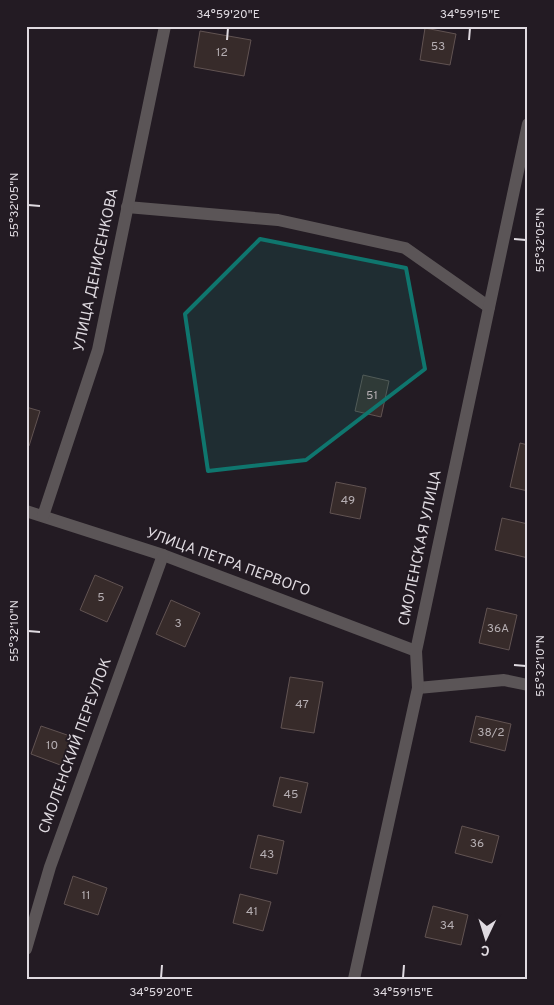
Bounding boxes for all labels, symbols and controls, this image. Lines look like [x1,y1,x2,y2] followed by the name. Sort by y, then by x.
[196,7,260,23] text: 34°59'20"E
[440,7,500,23] text: 34°59'15"E
[431,39,445,55] house number: 53
[216,45,228,61] house number: 12
[7,172,23,238] text: 55°32'05"N
[70,187,124,353] street label: УЛИЦА ДЕНИСЕНКОВА
[533,207,549,273] text: 55°32'05"N
[366,388,378,404] house number: 51
[395,468,447,628] street label: СМОЛЕНСКАЯ УЛИЦА
[341,493,355,509] house number: 49
[143,524,313,602] street label: УЛИЦА ПЕТРА ПЕРВОГО
[97,590,105,606] house number: 5
[7,600,23,662] text: 55°32'10"N
[174,616,182,632] house number: 3
[487,621,509,637] house number: 36А
[533,635,549,697] text: 55°32'10"N
[33,655,117,836] street label: СМОЛЕНСКИЙ ПЕРЕУЛОК
[295,697,309,713] house number: 47
[477,725,505,741] house number: 38/2
[46,738,58,754] house number: 10
[284,787,298,803] house number: 45
[470,836,484,852] house number: 36
[260,847,274,863] house number: 43
[82,888,90,904] house number: 11
[246,904,258,920] house number: 41
[462,912,512,962] north arrow
[440,918,454,934] house number: 34
[480,941,490,958] text: С
[129,985,193,1001] text: 34°59'20"E
[373,985,433,1001] text: 34°59'15"E

